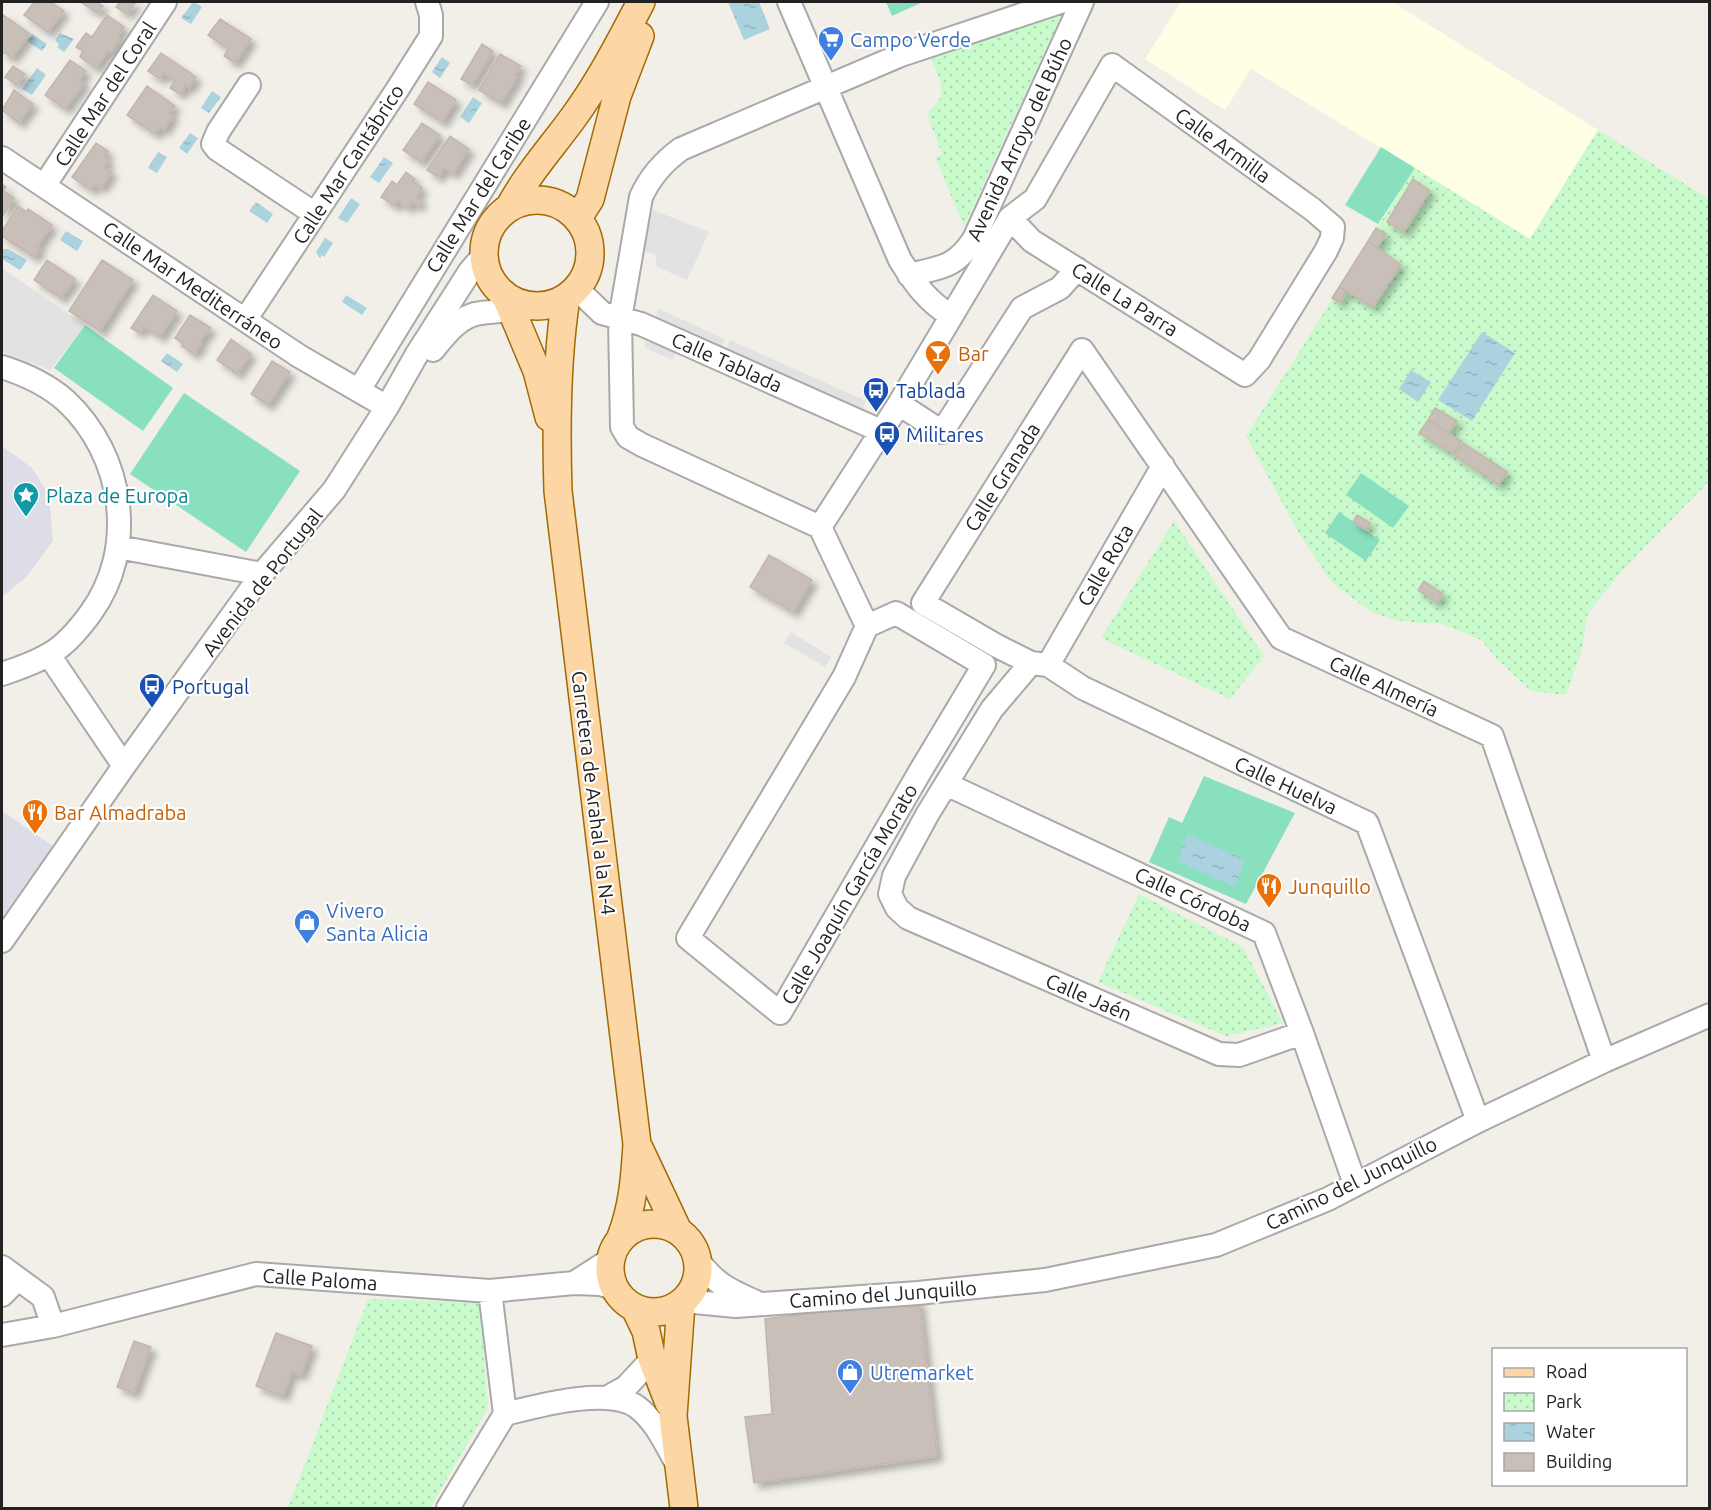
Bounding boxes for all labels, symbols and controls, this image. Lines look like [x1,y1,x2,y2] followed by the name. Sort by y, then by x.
[50,17,160,171] street label: Calle Mar del Coral
[816,24,846,62] supermarket icon: Campo Verde
[850,28,971,51] place label: Campo Verde
[962,34,1076,244] street label: Avenida Arroyo del Búho
[288,80,408,248] street label: Calle Mar Cantábrico
[1171,103,1275,187] street label: Calle Armilla
[421,113,535,277] street label: Calle Mar del Caribe
[99,216,287,354] street label: Calle Mar Mediterráneo
[1068,257,1182,341] street label: Calle La Parra
[668,327,786,397] street label: Calle Tablada
[923,338,953,376] bar icon: Bar
[958,342,989,365] place label: Bar
[861,375,891,413] bus stop icon: Tablada
[896,379,966,402] place label: Tablada
[872,419,902,457] bus stop icon: Militares
[960,419,1044,535] street label: Calle Granada
[906,423,984,446] place label: Militares
[11,480,41,518] place icon: Plaza de Europa
[46,484,189,507] place label: Plaza de Europa
[197,504,327,660] street label: Avenida de Portugal
[1072,520,1138,610] street label: Calle Rota
[1326,651,1442,721] street label: Calle Almería
[568,669,620,917] street label: Carretera de Arahal a la N-4
[137,671,167,709] bus stop icon: Portugal
[172,675,249,698] place label: Portugal
[1231,751,1341,819] street label: Calle Huelva
[776,780,922,1008] street label: Calle Joaquín García Morato
[20,797,50,835] restaurant icon: Bar Almadraba
[54,801,186,824] place label: Bar Almadraba
[1131,862,1255,936] street label: Calle Córdoba
[1254,871,1284,909] restaurant icon: Junquillo
[1288,875,1371,898] place label: Junquillo
[326,899,428,945] place label: Vivero Santa Alicia
[292,907,322,945] shop icon: Vivero Santa Alicia
[1043,969,1135,1025] street label: Calle Jaén
[1262,1132,1440,1234] street label: Camino del Junquillo
[262,1264,378,1294] street label: Calle Paloma
[789,1276,977,1312] street label: Camino del Junquillo
[1492,1348,1687,1486] legend
[835,1357,865,1395] shop icon: Utremarket
[870,1361,974,1384] place label: Utremarket
[1546,1361,1588,1381] text: Road
[1546,1391,1582,1411] text: Park
[1546,1421,1596,1441] text: Water
[1546,1451,1612,1471] text: Building

